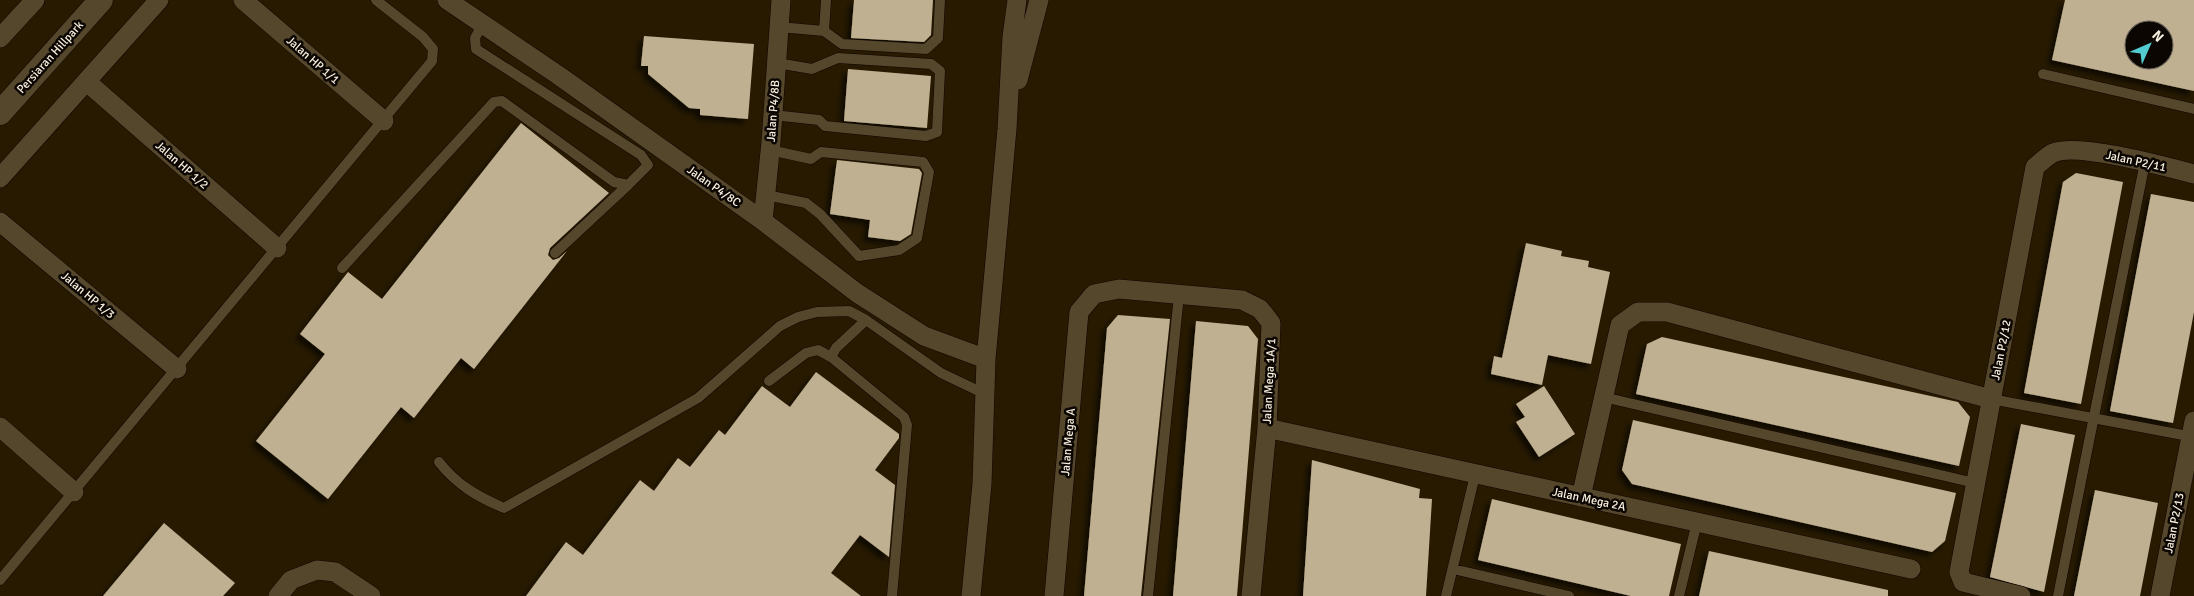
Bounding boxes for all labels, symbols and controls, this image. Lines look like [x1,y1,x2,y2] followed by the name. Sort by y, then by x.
[14,18,87,97] street label: Persiaran Hillpark
[2124,20,2174,70] north arrow
[2148,27,2167,46] text: N
[283,33,342,88] street label: Jalan HP 1/1
[764,80,783,143] street label: Jalan P4/8B
[152,138,211,193] street label: Jalan HP 1/2
[2104,148,2167,175] street label: Jalan P2/11
[684,162,743,210] street label: Jalan P4/8C
[58,269,118,322] street label: Jalan HP 1/3
[1988,319,2015,382] street label: Jalan P2/12
[1260,338,1279,424] street label: Jalan Mega 1A/1
[1058,407,1079,477] street label: Jalan Mega A
[1551,484,1628,515] street label: Jalan Mega 2A
[2161,492,2188,555] street label: Jalan P2/13

